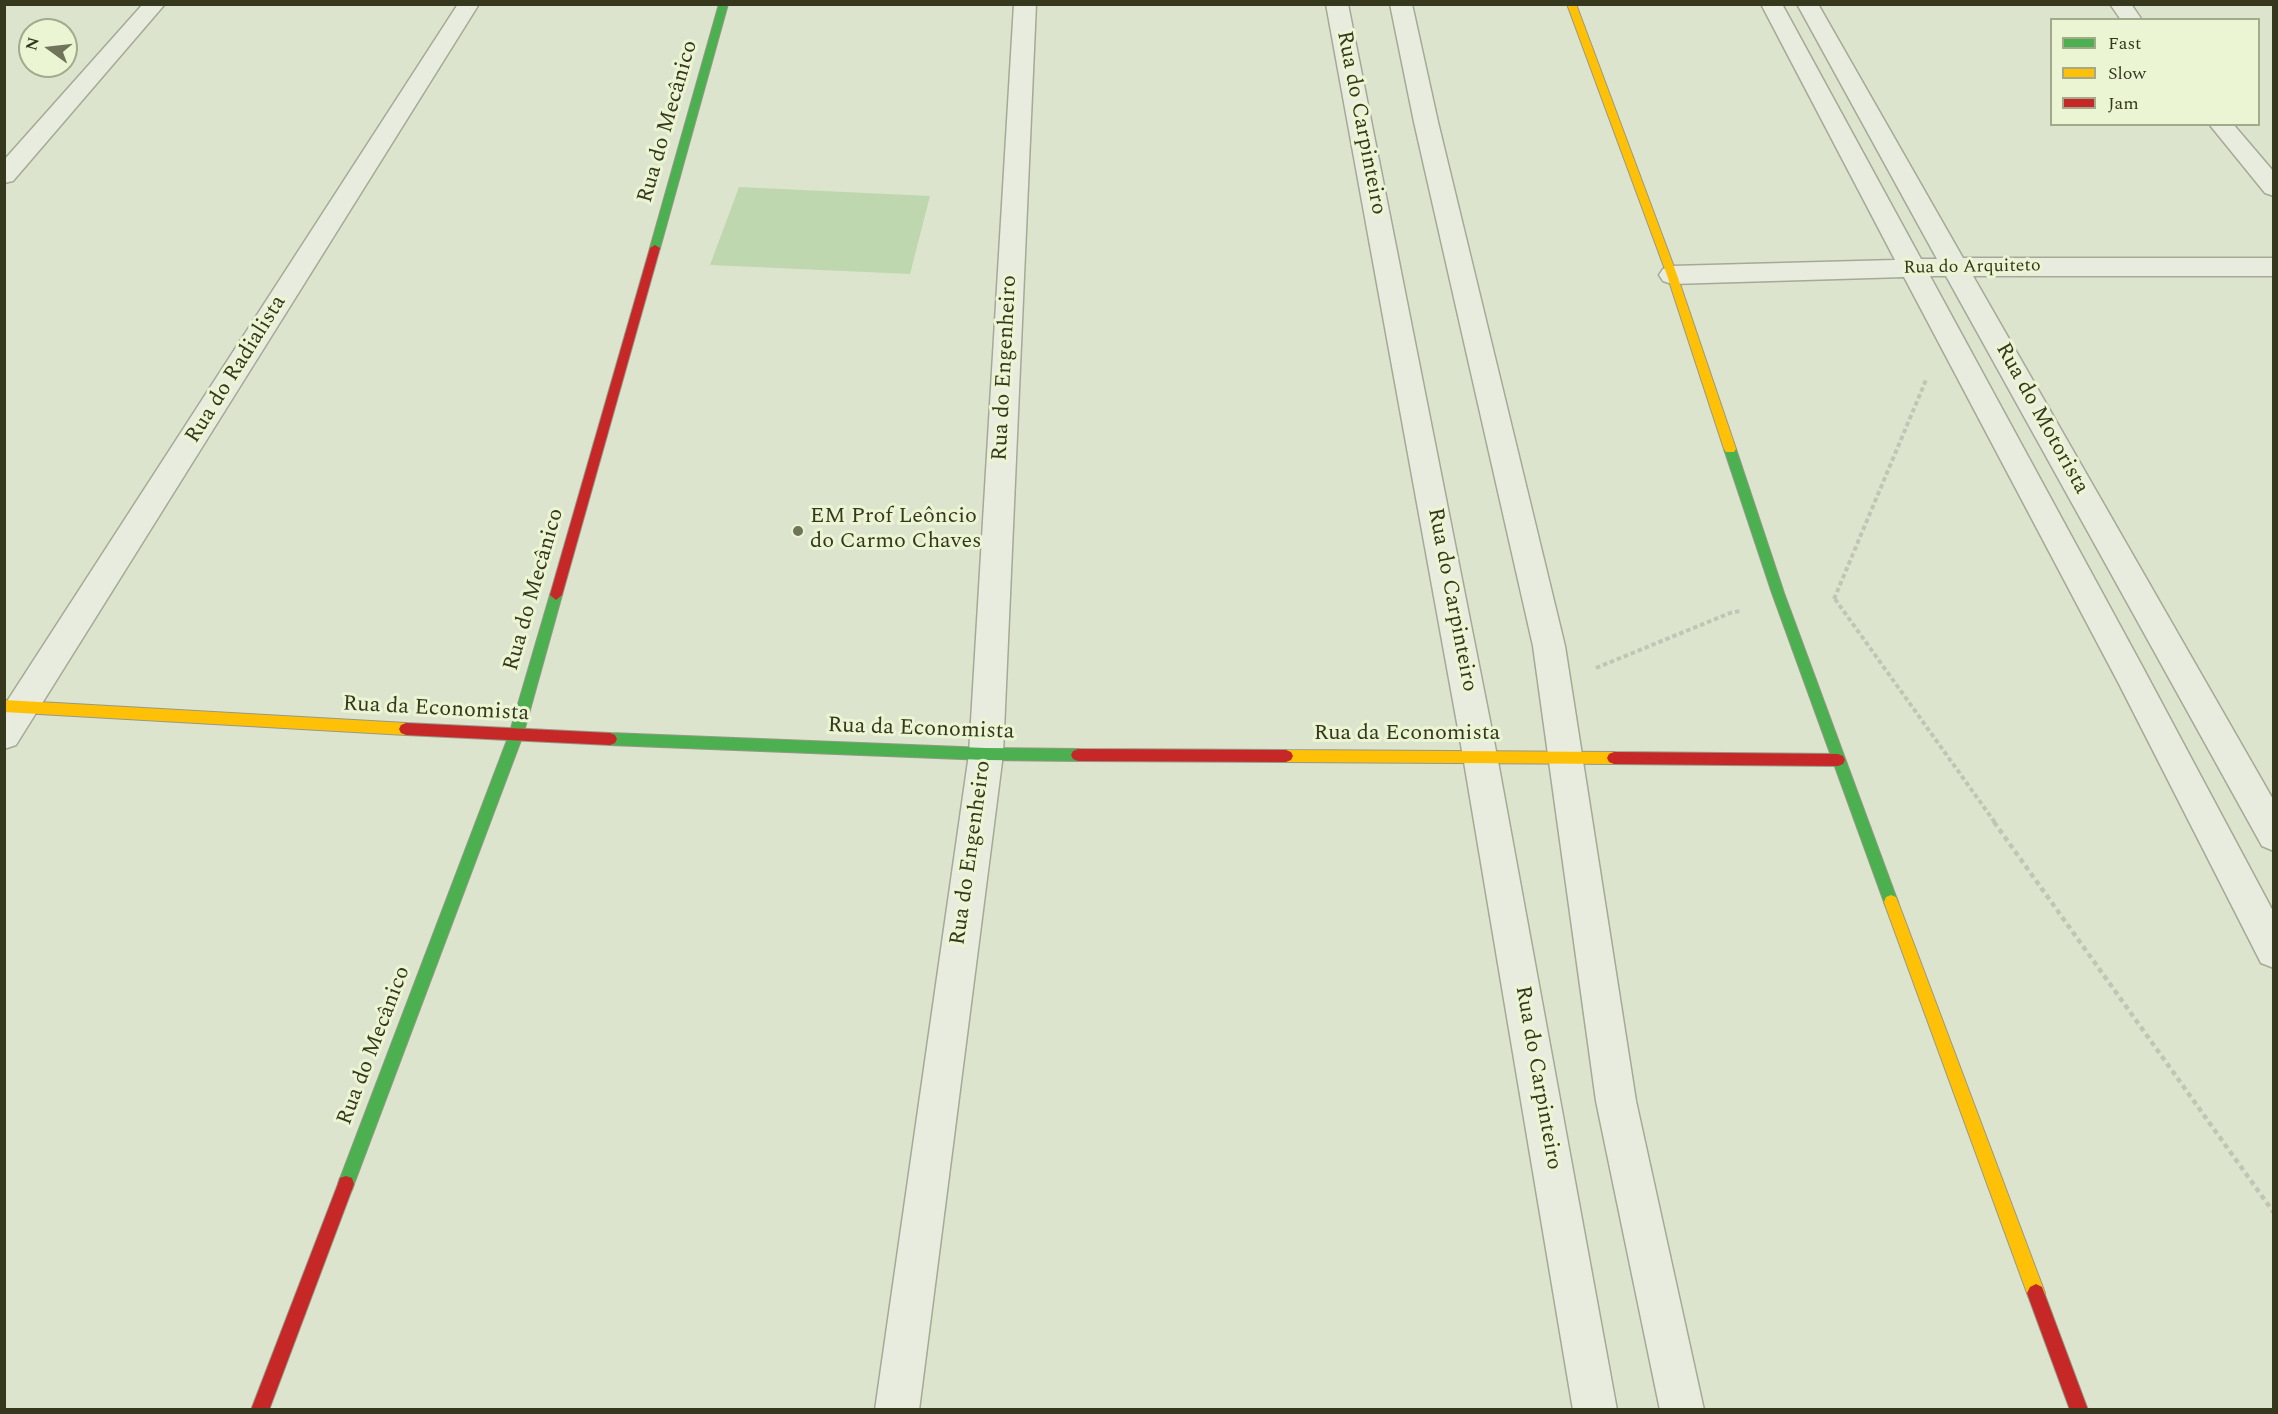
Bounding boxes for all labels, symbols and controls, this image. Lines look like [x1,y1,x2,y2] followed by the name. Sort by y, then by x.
[18,18,78,78] north arrow
[2050,18,2260,126] legend
[1329,29,1391,217] street label: Rua do Carpinteiro
[2108,30,2141,57] text: Fast
[19,34,46,53] text: N
[633,38,705,206] street label: Rua do Mecânico
[2108,60,2146,87] text: Slow
[2108,90,2139,117] text: Jam
[1903,256,2041,280] street label: Rua do Arquiteto
[988,274,1024,462] street label: Rua do Engenheiro
[181,291,293,449] street label: Rua do Radialista
[1989,339,2093,499] street label: Rua do Motorista
[810,505,982,556] place label: EM Prof Leôncio do Carmo Chaves
[499,506,571,674] street label: Rua do Mecânico
[1420,506,1482,694] street label: Rua do Carpinteiro
[791,524,805,538] marker: EM Prof Leôncio do Carmo Chaves
[342,692,530,728] street label: Rua da Economista
[827,714,1015,746] street label: Rua da Economista
[1314,722,1500,748] street label: Rua da Economista
[946,759,998,947] street label: Rua do Engenheiro
[333,963,417,1129] street label: Rua do Mecânico
[1508,984,1566,1172] street label: Rua do Carpinteiro

